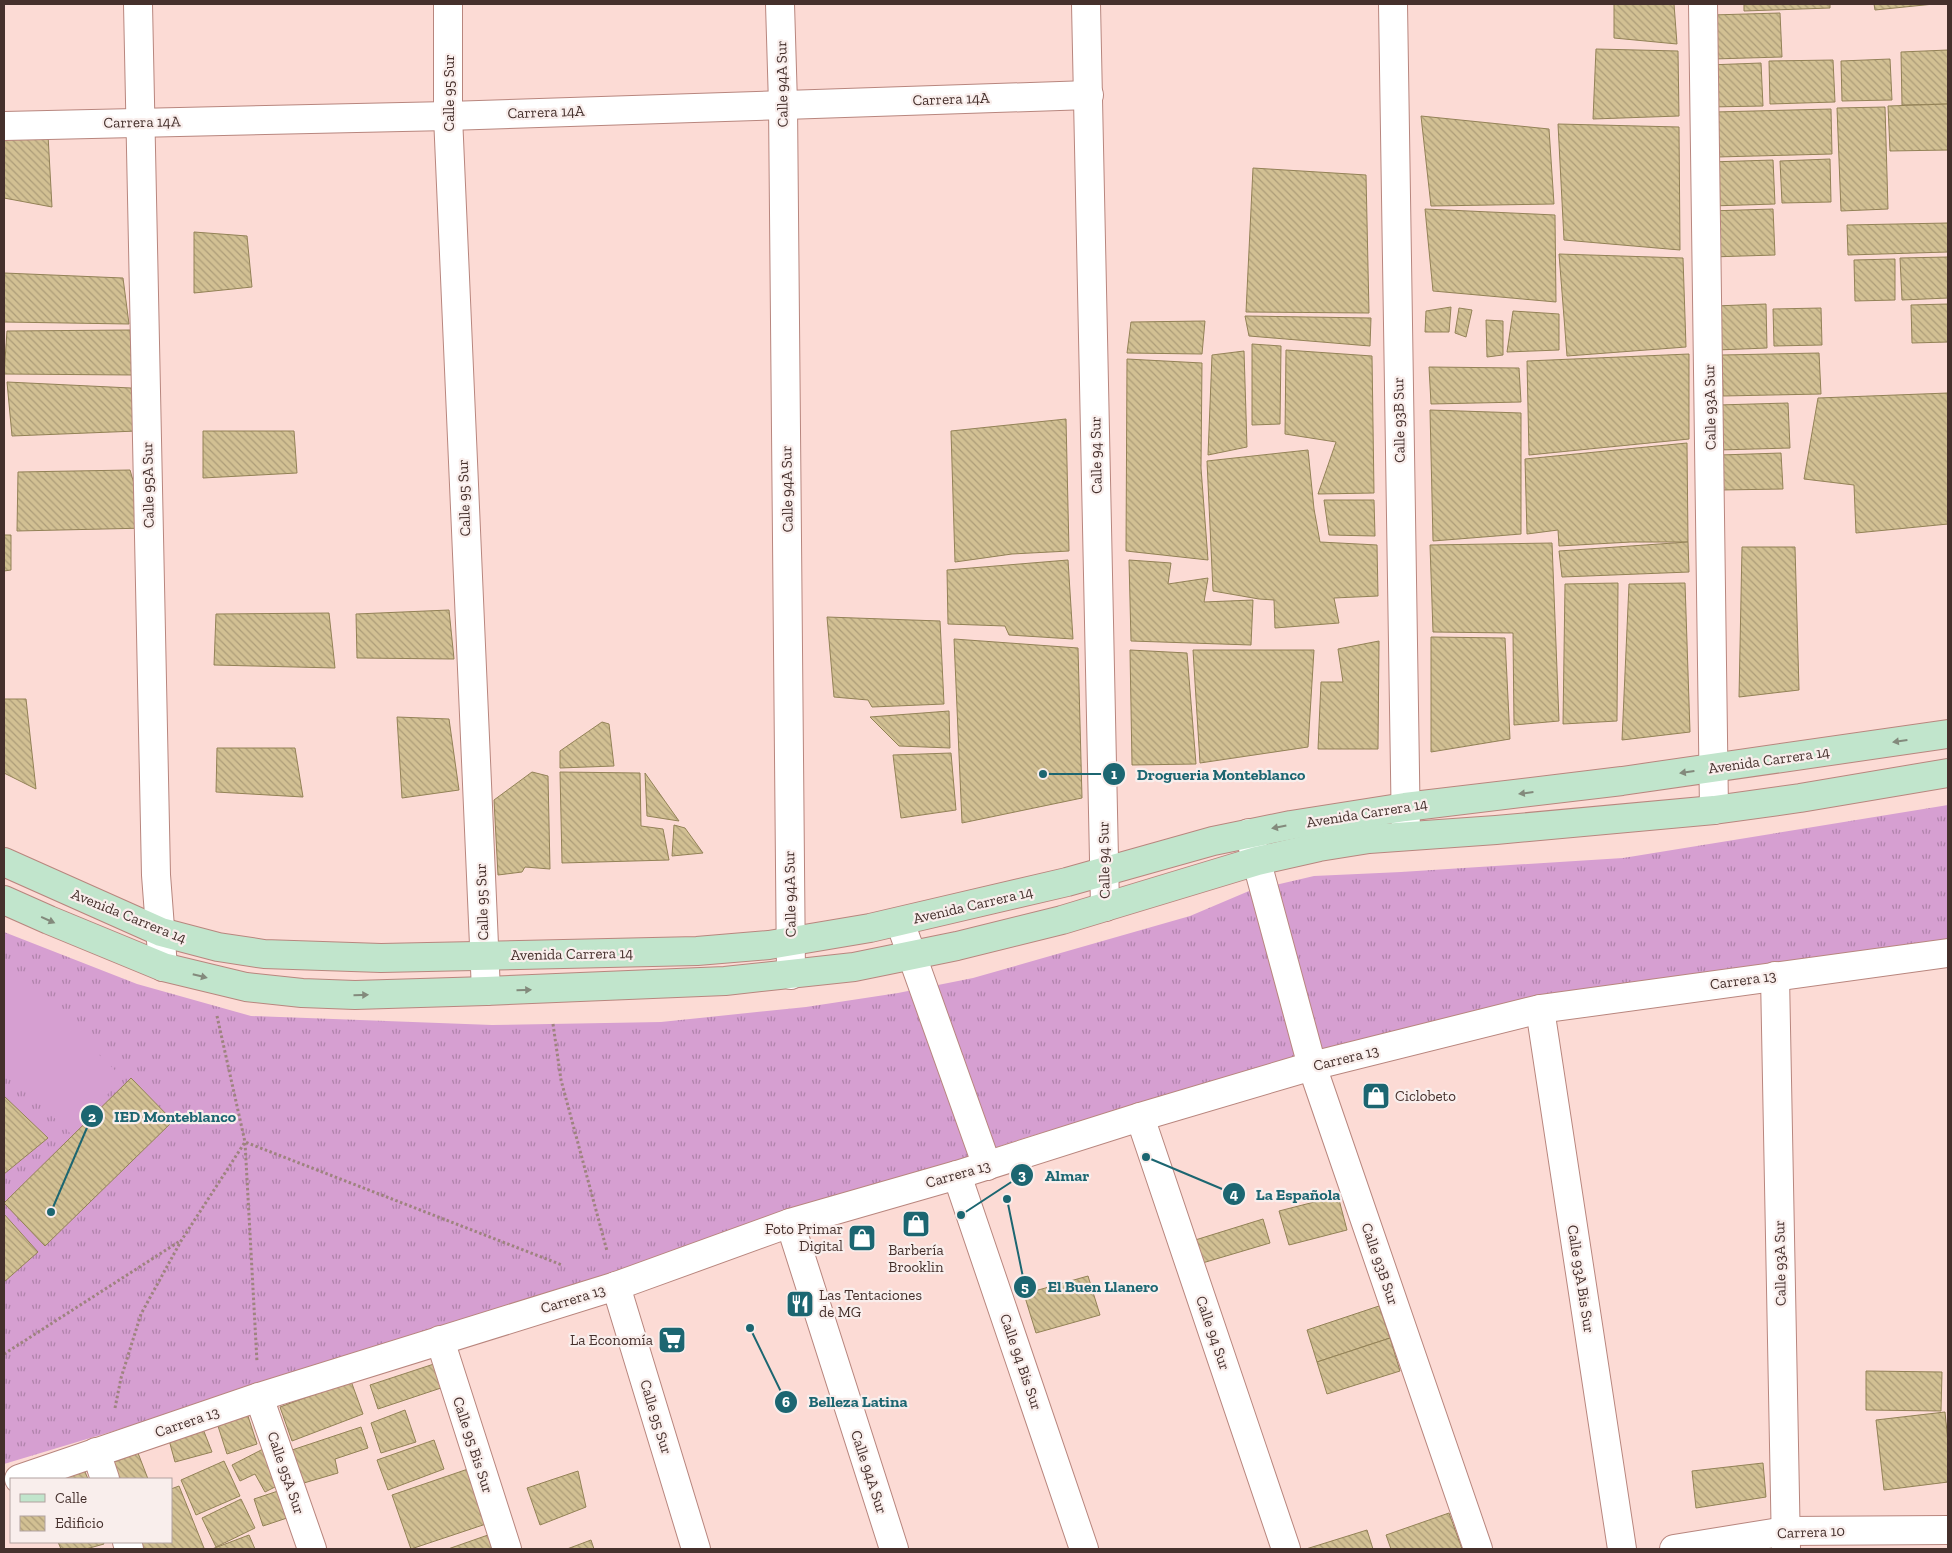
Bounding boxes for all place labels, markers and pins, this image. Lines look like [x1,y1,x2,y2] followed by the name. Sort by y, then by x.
[1102,758,1315,789] callout: Drogueria Monteblanco
[1361,1081,1391,1111] shop icon: Ciclobeto
[1395,1087,1456,1105] place label: Ciclobeto
[79,1101,247,1132] callout: IED Monteblanco
[1009,1160,1099,1191] callout: Almar
[1221,1179,1351,1210] callout: La Española
[901,1209,931,1239] shop icon: Barbería Brooklin
[765,1220,843,1255] place label: Foto Primar Digital
[847,1223,877,1253] shop icon: Foto Primar Digital
[888,1241,944,1276] place label: Barbería Brooklin
[1013,1271,1169,1302] callout: El Buen Llanero
[819,1286,922,1321] place label: Las Tentaciones de MG
[785,1289,815,1319] restaurant icon: Las Tentaciones de MG
[657,1325,687,1355] supermarket icon: La Economía
[570,1331,653,1349] place label: La Economía
[773,1386,917,1417] callout: Belleza Latina

